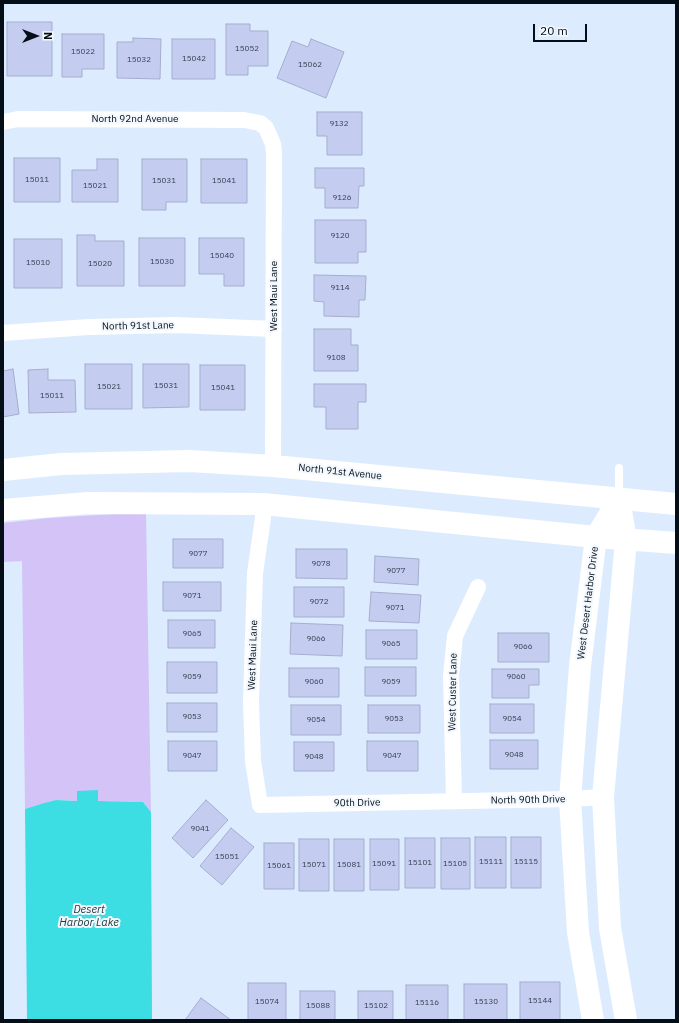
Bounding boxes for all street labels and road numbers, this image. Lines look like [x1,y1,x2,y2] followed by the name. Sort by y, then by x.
[91,113,179,125] street label: North 92nd Avenue
[268,261,280,331] street label: West Maui Lane
[102,319,174,333] street label: North 91st Lane
[298,462,382,482] street label: North 91st Avenue
[575,546,601,660] street label: West Desert Harbor Drive
[246,620,260,690] street label: West Maui Lane
[446,653,460,731] street label: West Custer Lane
[491,793,565,807] street label: North 90th Drive
[334,797,380,809] street label: 90th Drive

